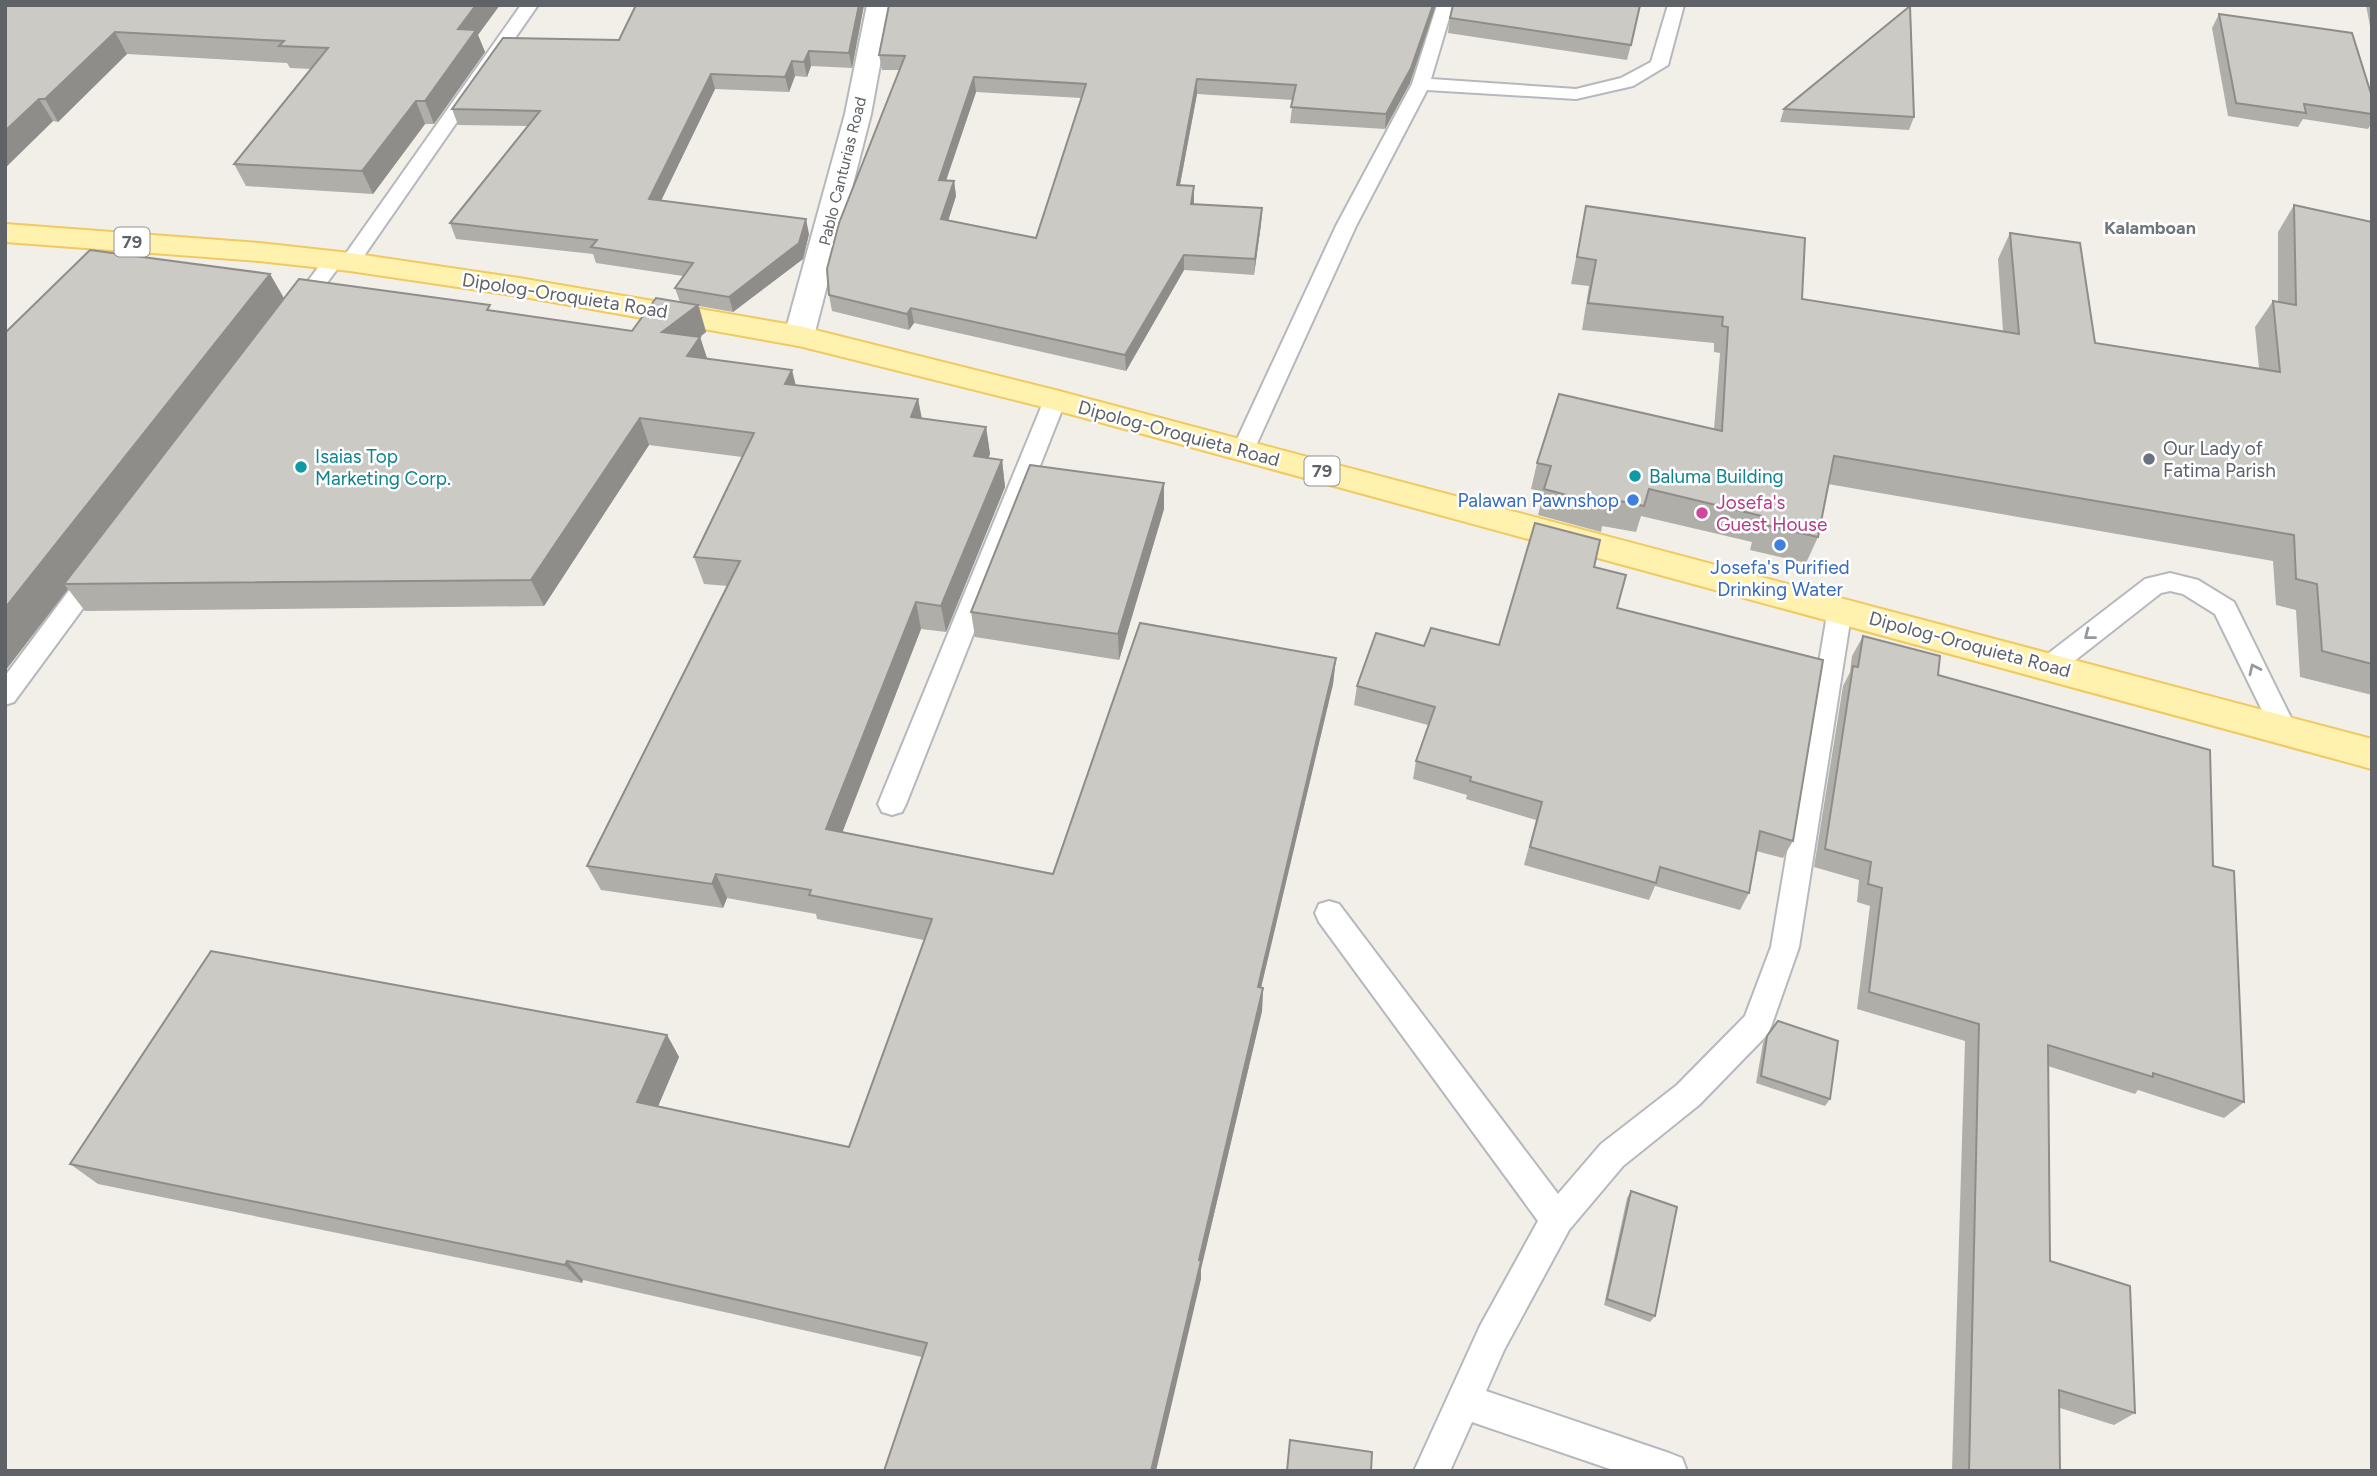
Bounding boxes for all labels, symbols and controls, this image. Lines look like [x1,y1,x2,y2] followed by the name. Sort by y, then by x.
[815,95,870,247] street label: Pablo Canturias Road
[2104,217,2196,239] district label: Kalamboan
[114,228,150,256] road number: 79
[460,268,669,323] street label: Dipolog-Oroquieta Road
[1076,395,1282,471] street label: Dipolog-Oroquieta Road
[2163,437,2276,482] place label: Our Lady of Fatima Parish
[315,445,451,490] place label: Isaias Top Marketing Corp.
[2141,451,2157,467] marker: Our Lady of Fatima Parish
[1304,457,1340,486] road number: 79
[293,459,309,475] marker: Isaias Top Marketing Corp.
[1649,465,1784,488] place label: Baluma Building
[1627,468,1643,484] marker: Baluma Building
[1458,489,1619,512] place label: Palawan Pawnshop
[1716,491,1827,536] place label: Josefa's Guest House
[1625,492,1641,508] marker: Palawan Pawnshop
[1694,505,1710,521] marker: Josefa's Guest House
[1772,537,1788,553] marker: Josefa's Purified Drinking Water
[1710,556,1850,601] place label: Josefa's Purified Drinking Water
[1867,606,2073,682] street label: Dipolog-Oroquieta Road
[2084,627,2096,640] one-way arrow
[2249,664,2263,676] one-way arrow

